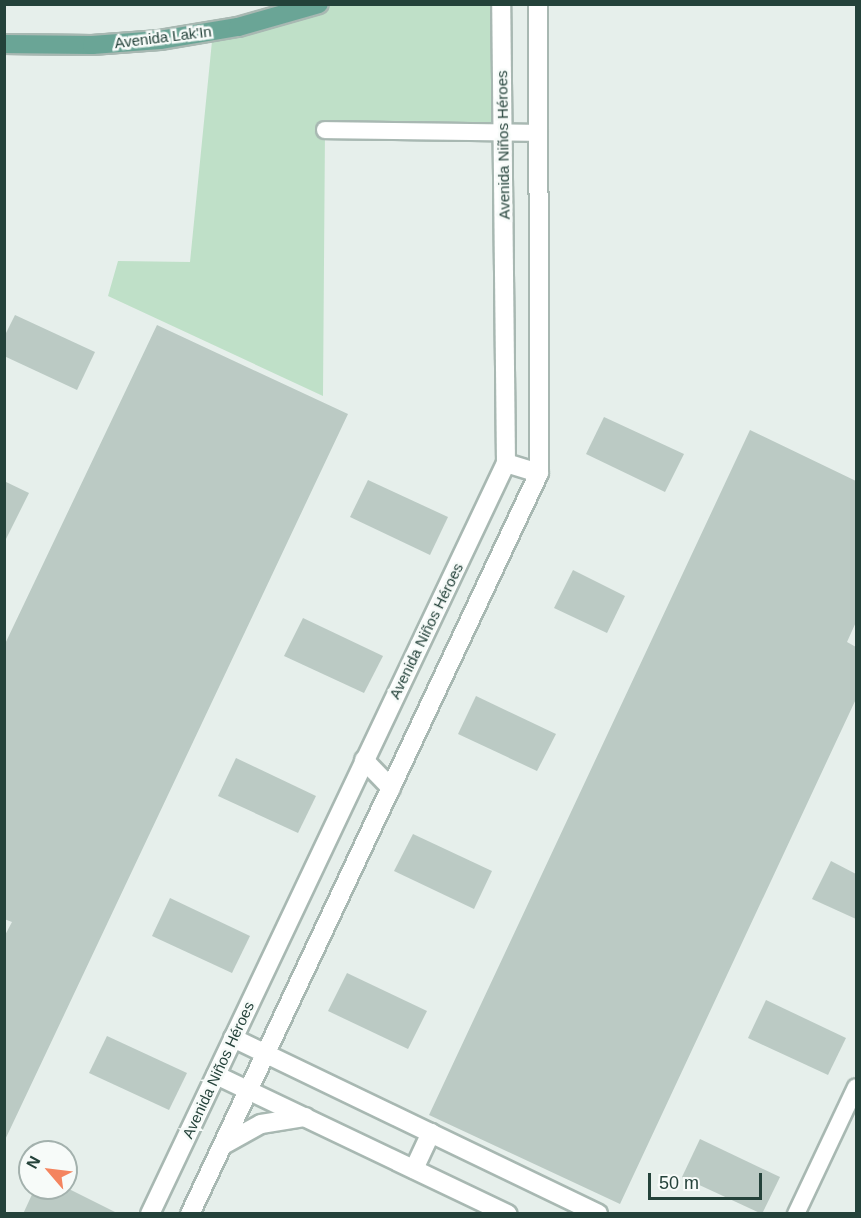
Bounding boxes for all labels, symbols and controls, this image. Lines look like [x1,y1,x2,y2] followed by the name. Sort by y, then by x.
[113,22,213,52] street label: Avenida Lak'In
[493,70,513,220] street label: Avenida Niños Héroes
[385,560,467,702] street label: Avenida Niños Héroes
[178,999,258,1141] street label: Avenida Niños Héroes
[18,1140,78,1200] north arrow
[23,1153,44,1171] text: N
[651,1161,765,1199] scale bar
[659,1173,699,1193] text: 50 m

